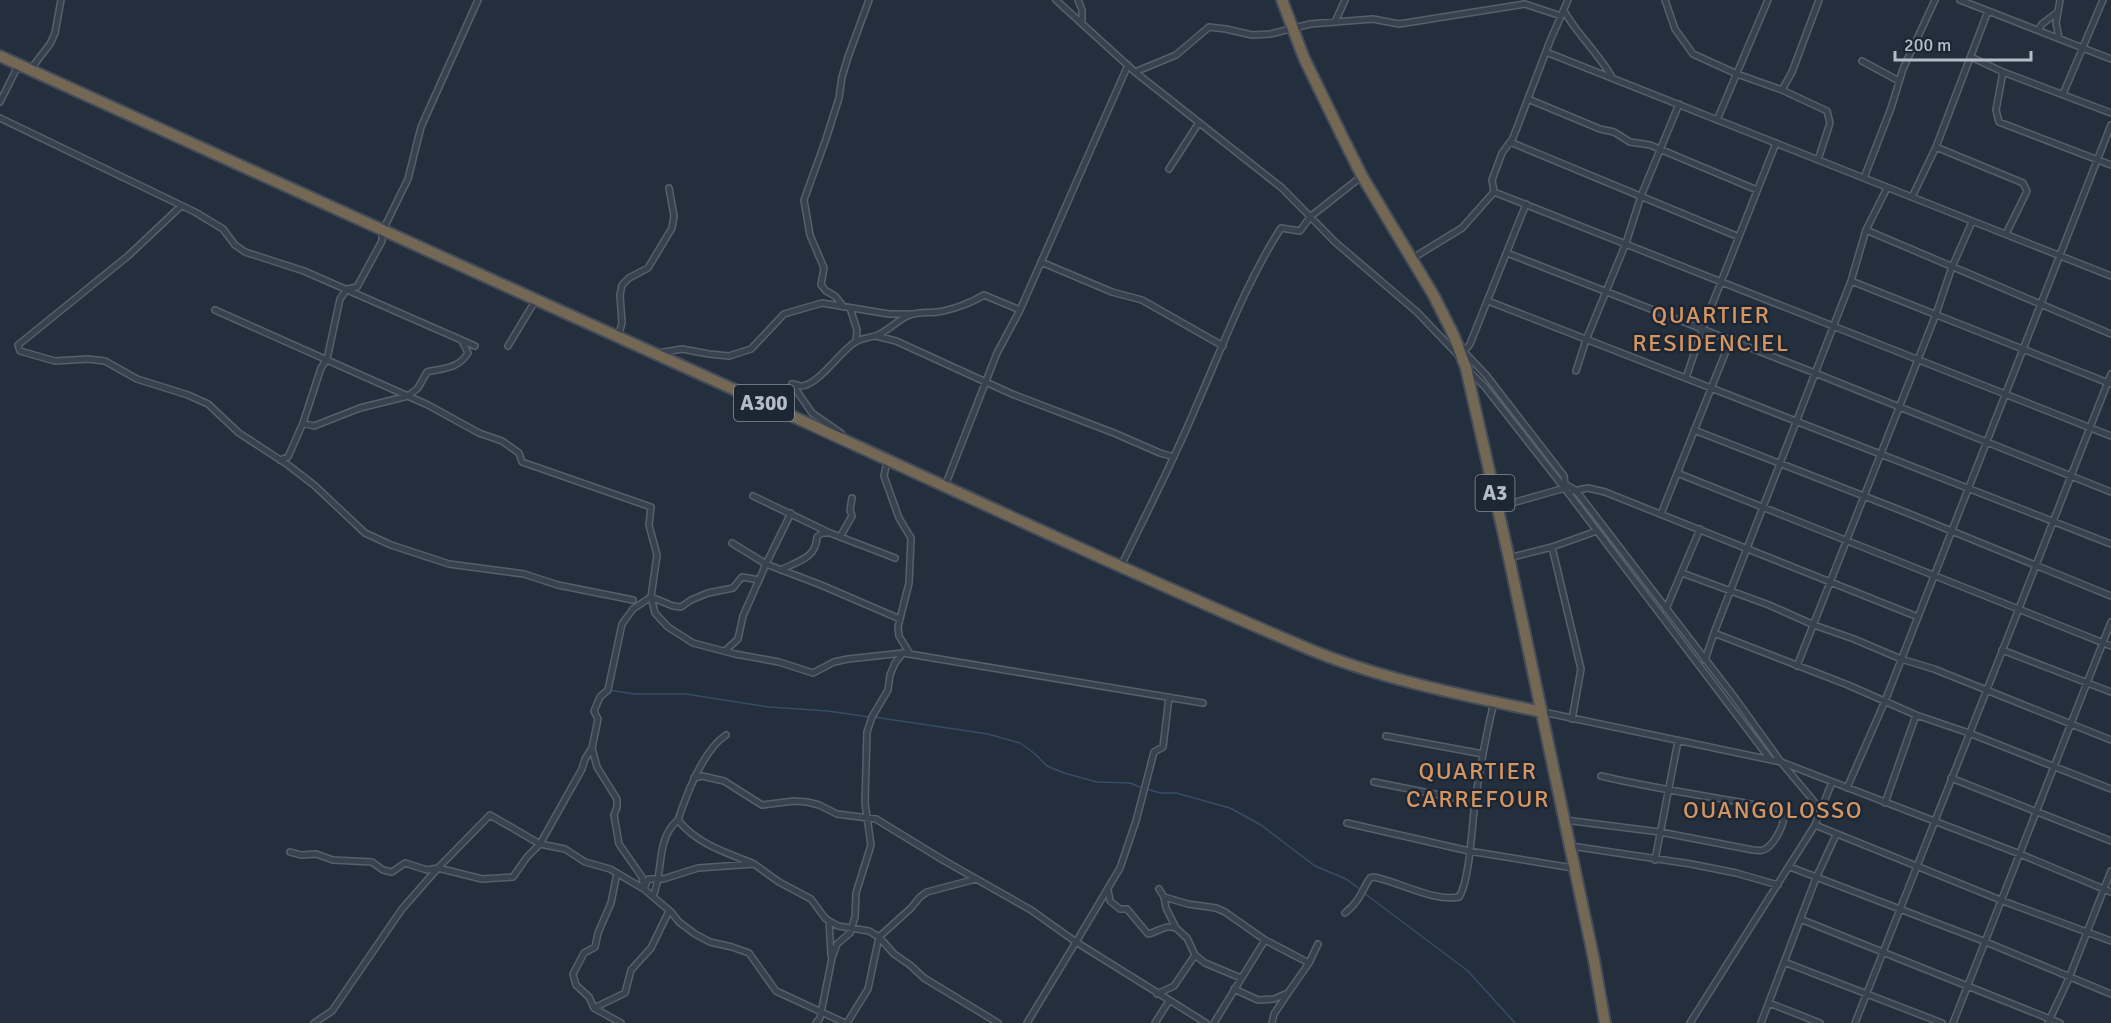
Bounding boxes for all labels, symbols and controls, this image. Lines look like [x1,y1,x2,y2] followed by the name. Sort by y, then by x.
[1895,24,2032,62] scale bar
[1904,34,1951,56] text: 200 m
[1632,300,1790,358] district label: QUARTIER RESIDENCIEL
[734,385,794,421] road number: A300
[1476,475,1514,511] road number: A3
[1406,756,1550,814] district label: QUARTIER CARREFOUR
[1683,795,1863,825] district label: OUANGOLOSSO

